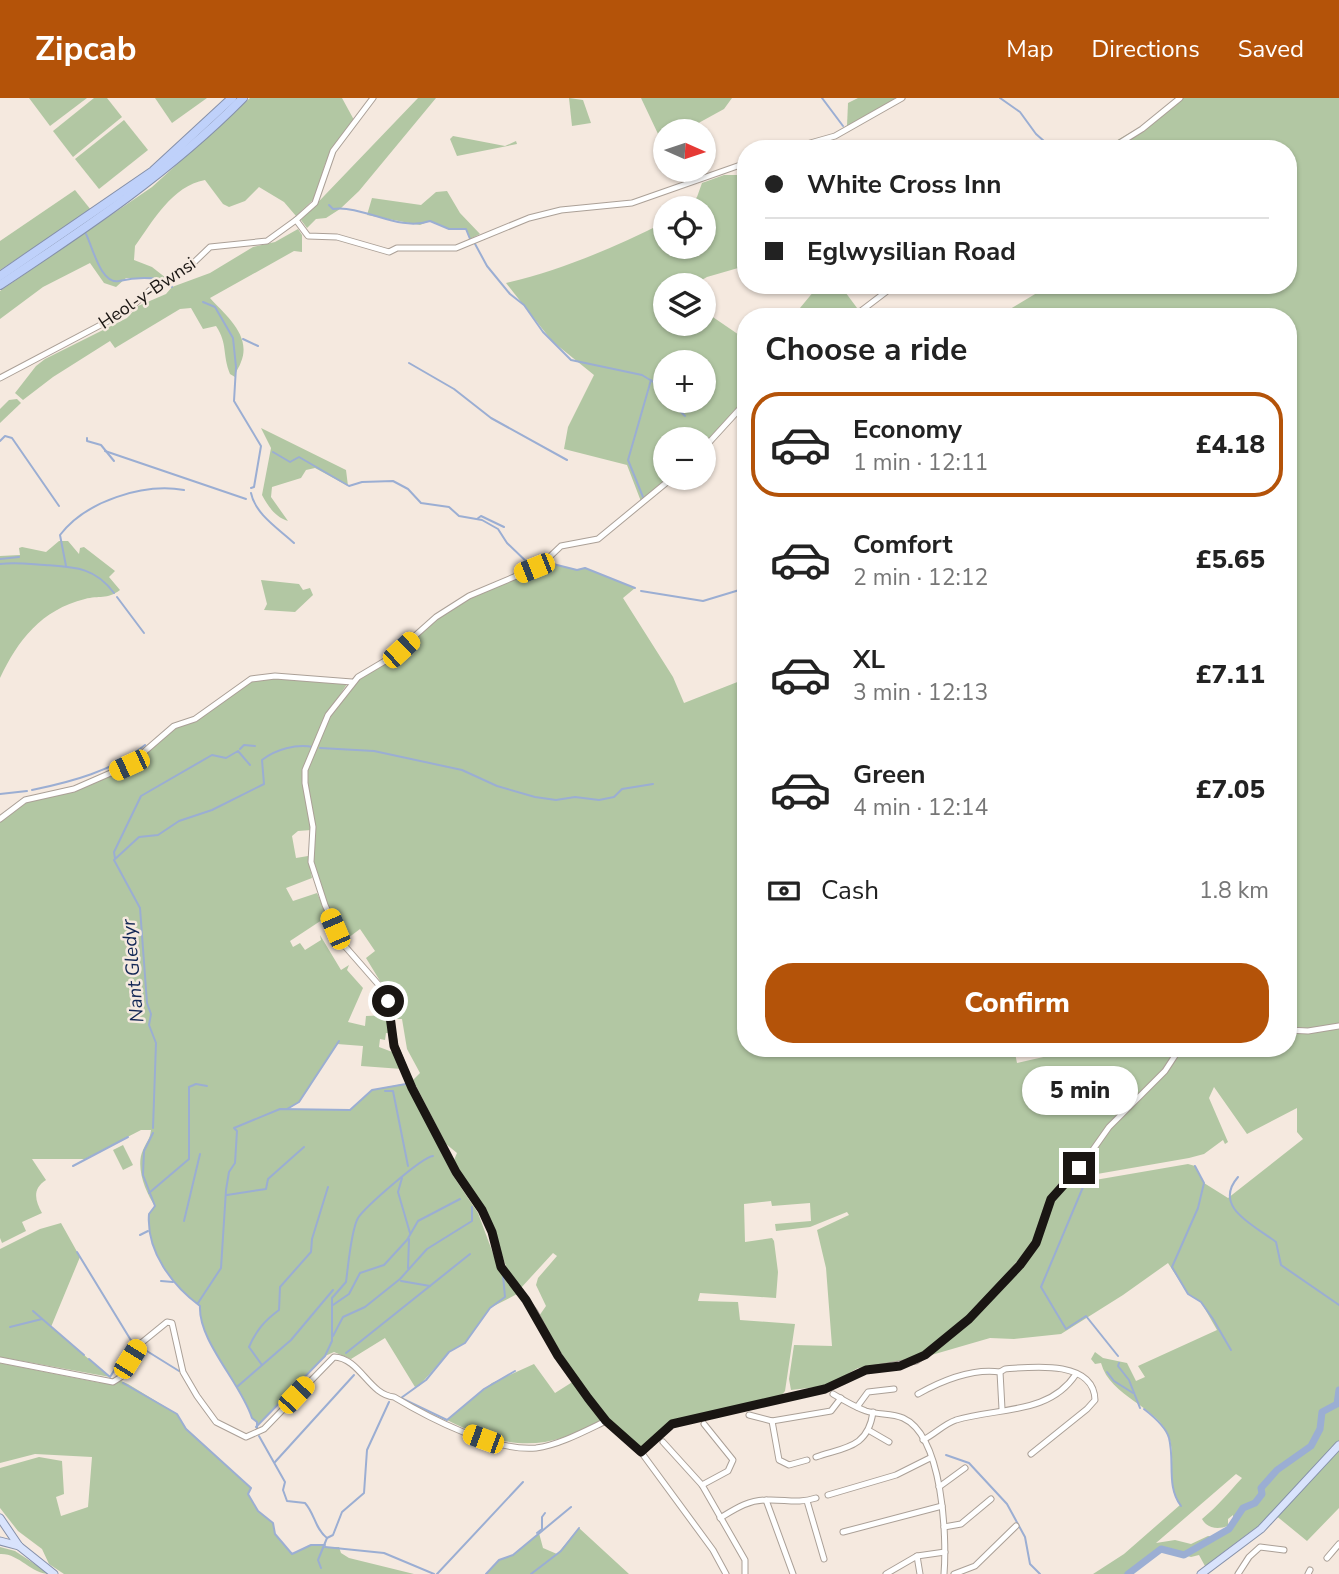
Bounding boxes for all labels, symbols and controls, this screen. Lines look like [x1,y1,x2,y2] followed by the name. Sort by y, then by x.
[35,27,137,72] text: Zipcab
[1006,33,1053,65] text: Map
[1091,33,1200,65] text: Directions
[1238,33,1304,65] text: Saved
[653,119,716,182] north arrow
[653,119,716,490] map controls
[807,167,1001,202] text: White Cross Inn
[653,196,716,259] button: locate
[807,234,1016,269] text: Eglwysilian Road
[94,252,200,334] street label: Heol-y-Bwnsi
[653,273,716,336] button: layers
[765,328,967,371] text: Choose a ride
[653,350,716,413] button: +
[853,412,962,447] text: Economy
[769,413,832,476] icon: car
[653,427,716,490] button: −
[1196,427,1265,462] text: £4.18
[853,447,988,478] text: 1 min · 12:11
[853,527,953,562] text: Comfort
[769,528,832,591] icon: car
[1196,542,1265,577] text: £5.65
[511,550,558,586] car
[853,562,988,593] text: 2 min · 12:12
[379,628,424,672] car
[853,642,885,677] text: XL
[769,643,832,706] icon: car
[1196,657,1265,692] text: £7.11
[853,677,988,708] text: 3 min · 12:13
[106,747,153,783] car
[853,757,926,792] text: Green
[769,758,832,821] icon: car
[1196,772,1265,807] text: £7.05
[853,792,988,823] text: 4 min · 12:14
[765,872,803,910] icon: cash
[821,873,879,908] text: Cash
[1199,875,1269,906] text: 1.8 km
[318,906,353,952] car
[115,917,150,1024] water label: Nant Gledyr
[765,963,1269,1043] button: Confirm
[372,985,404,1017] route start
[1021,1066,1137,1116] callout: 5 min
[1050,1075,1110,1106] text: 5 min
[1063,1152,1095,1184] route end
[110,1336,151,1382] car
[274,1372,319,1418] car
[460,1422,507,1456] car

